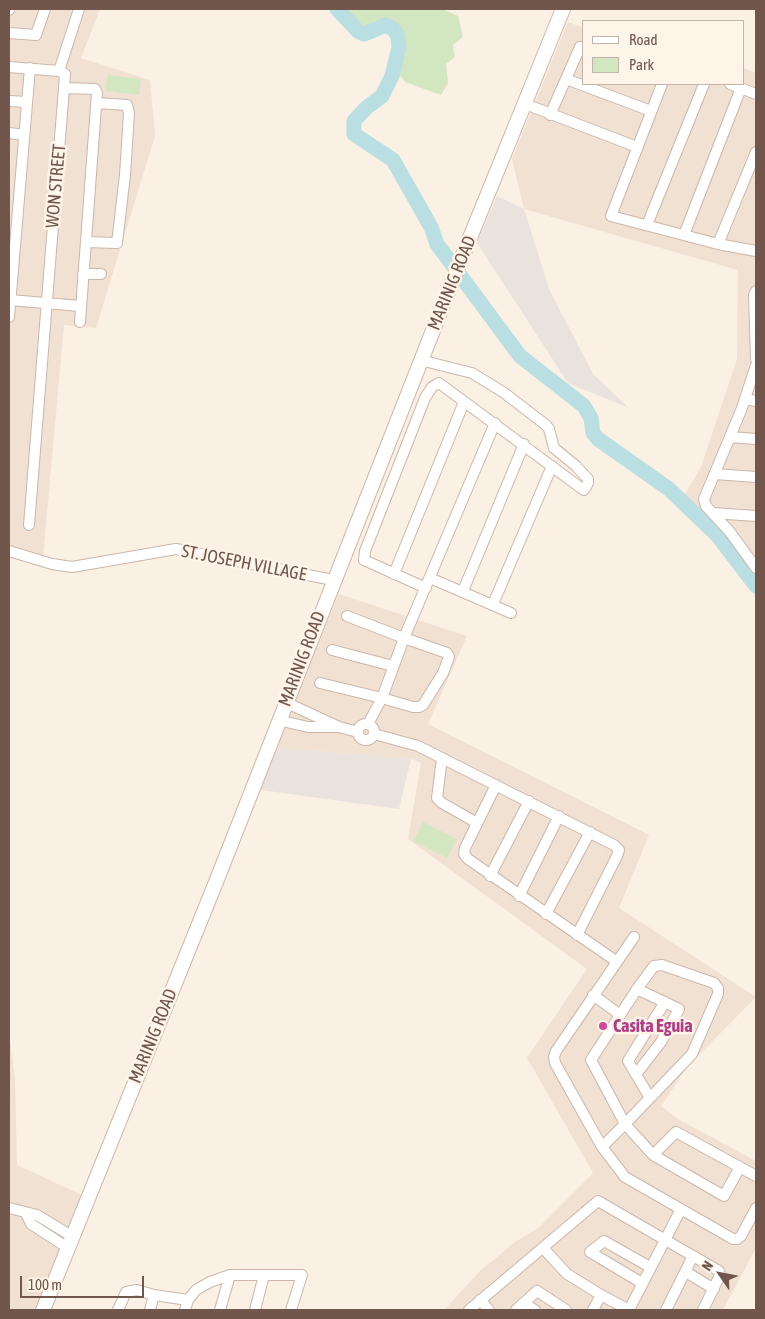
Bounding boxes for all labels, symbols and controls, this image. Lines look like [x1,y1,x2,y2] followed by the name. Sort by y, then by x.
[582,20,745,85] legend
[629,31,658,48] text: Road
[629,56,654,73] text: Park
[42,143,70,229] street label: WON STREET
[423,233,481,333] street label: MARINIG ROAD
[180,540,308,586] street label: ST. JOSEPH VILLAGE
[274,608,330,710] street label: MARINIG ROAD
[124,986,182,1086] street label: MARINIG ROAD
[613,1015,693,1037] place label: Casita Eguia
[597,1020,609,1032] marker: Casita Eguia
[695,1249,745,1299] north arrow
[698,1258,716,1274] text: N
[22,1266,146,1298] scale bar
[28,1276,62,1293] text: 100 m

